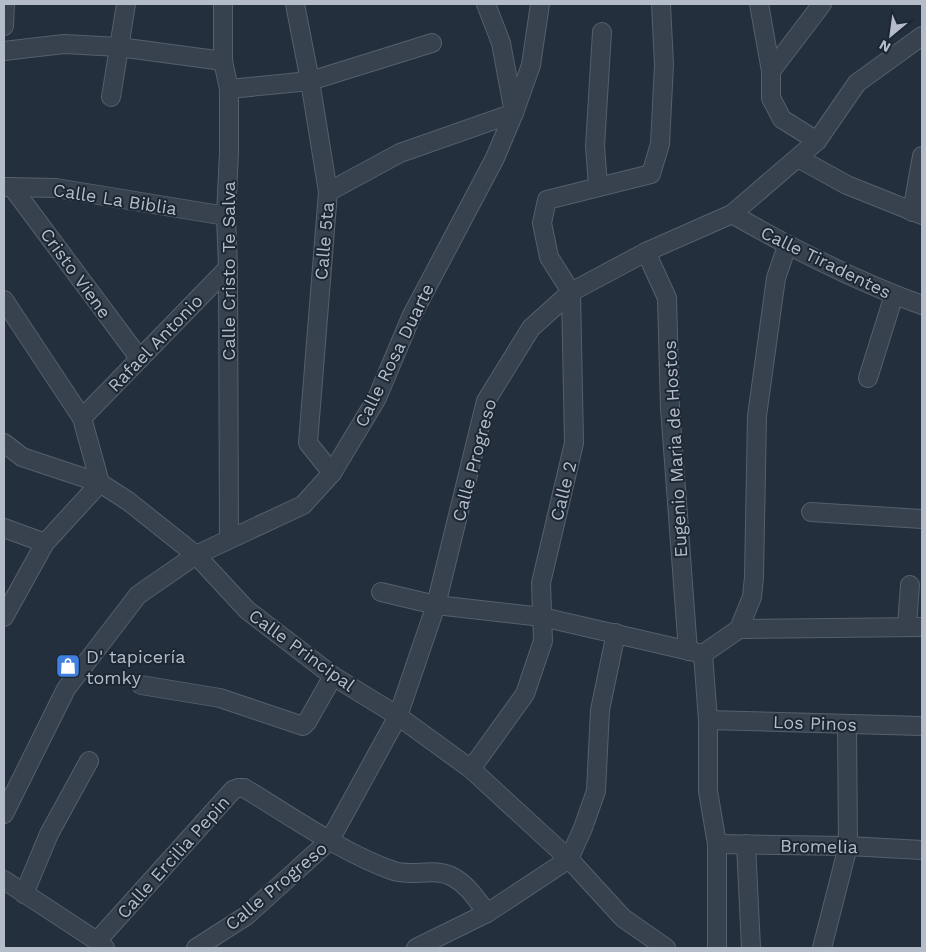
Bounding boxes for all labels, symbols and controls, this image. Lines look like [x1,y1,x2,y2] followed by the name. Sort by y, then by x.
[866,10,916,60] north arrow
[876,37,893,56] text: N
[52,179,178,219] street label: Calle La Biblia
[218,181,239,361] street label: Calle Cristo Te Salva
[310,201,338,281] street label: Calle 5ta
[757,221,895,303] street label: Calle Tiradentes
[36,224,116,322] street label: Cristo Viene
[350,280,438,430] street label: Calle Rosa Duarte
[103,290,207,396] street label: Rafael Antonio
[659,340,691,558] street label: Eugenio Maria de Hostos
[448,396,500,524] street label: Calle Progreso
[545,459,581,523] street label: Calle 2
[245,604,360,696] street label: Calle Principal
[86,646,186,688] place label: D' tapicería tomky
[55,653,81,679] shop icon: D' tapicería tomky
[773,711,857,735] street label: Los Pinos
[112,791,234,923] street label: Calle Ercilia Pepin
[780,835,858,857] street label: Bromelia
[221,837,331,935] street label: Calle Progreso

